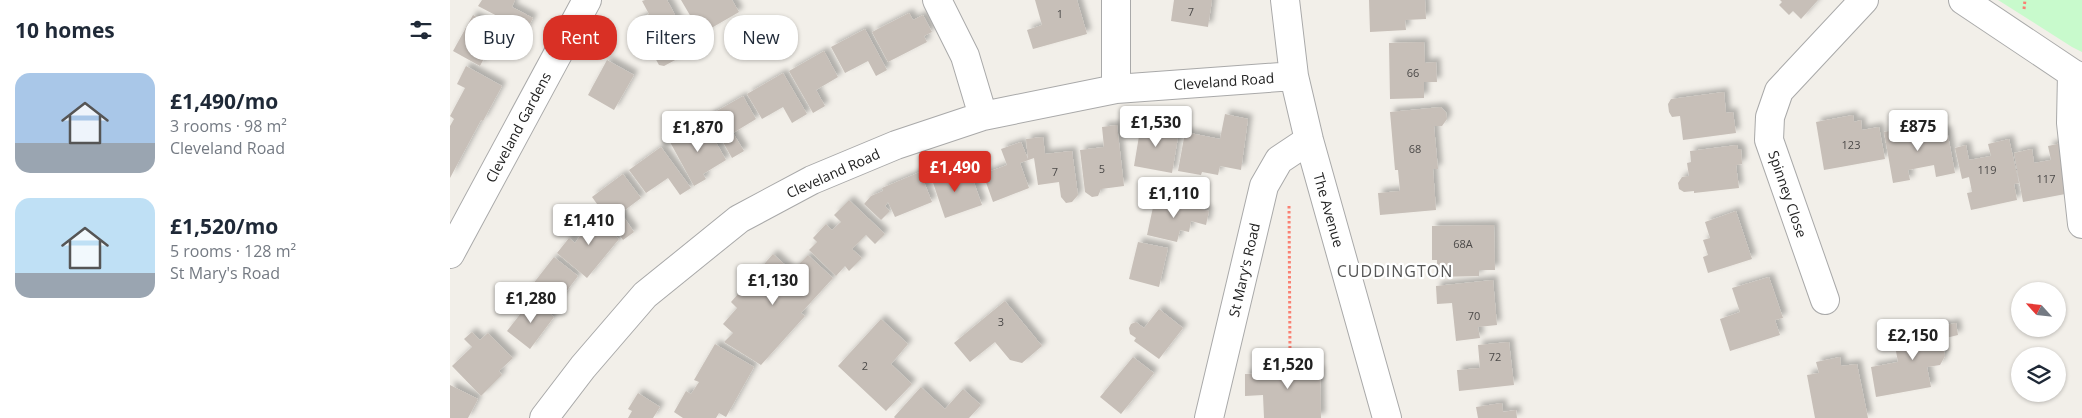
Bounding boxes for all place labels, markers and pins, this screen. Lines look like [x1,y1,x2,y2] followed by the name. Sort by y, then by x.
[1115,106,1197,148] pin: £1,530
[657,110,739,153] pin: £1,870
[1888,110,1948,152] pin: £875
[914,150,996,193] pin: £1,490
[1133,176,1215,219] pin: £1,110
[548,204,630,246] pin: £1,410
[732,264,814,306] pin: £1,130
[490,282,572,324] pin: £1,280
[1872,318,1954,361] pin: £2,150
[1247,348,1329,390] pin: £1,520

